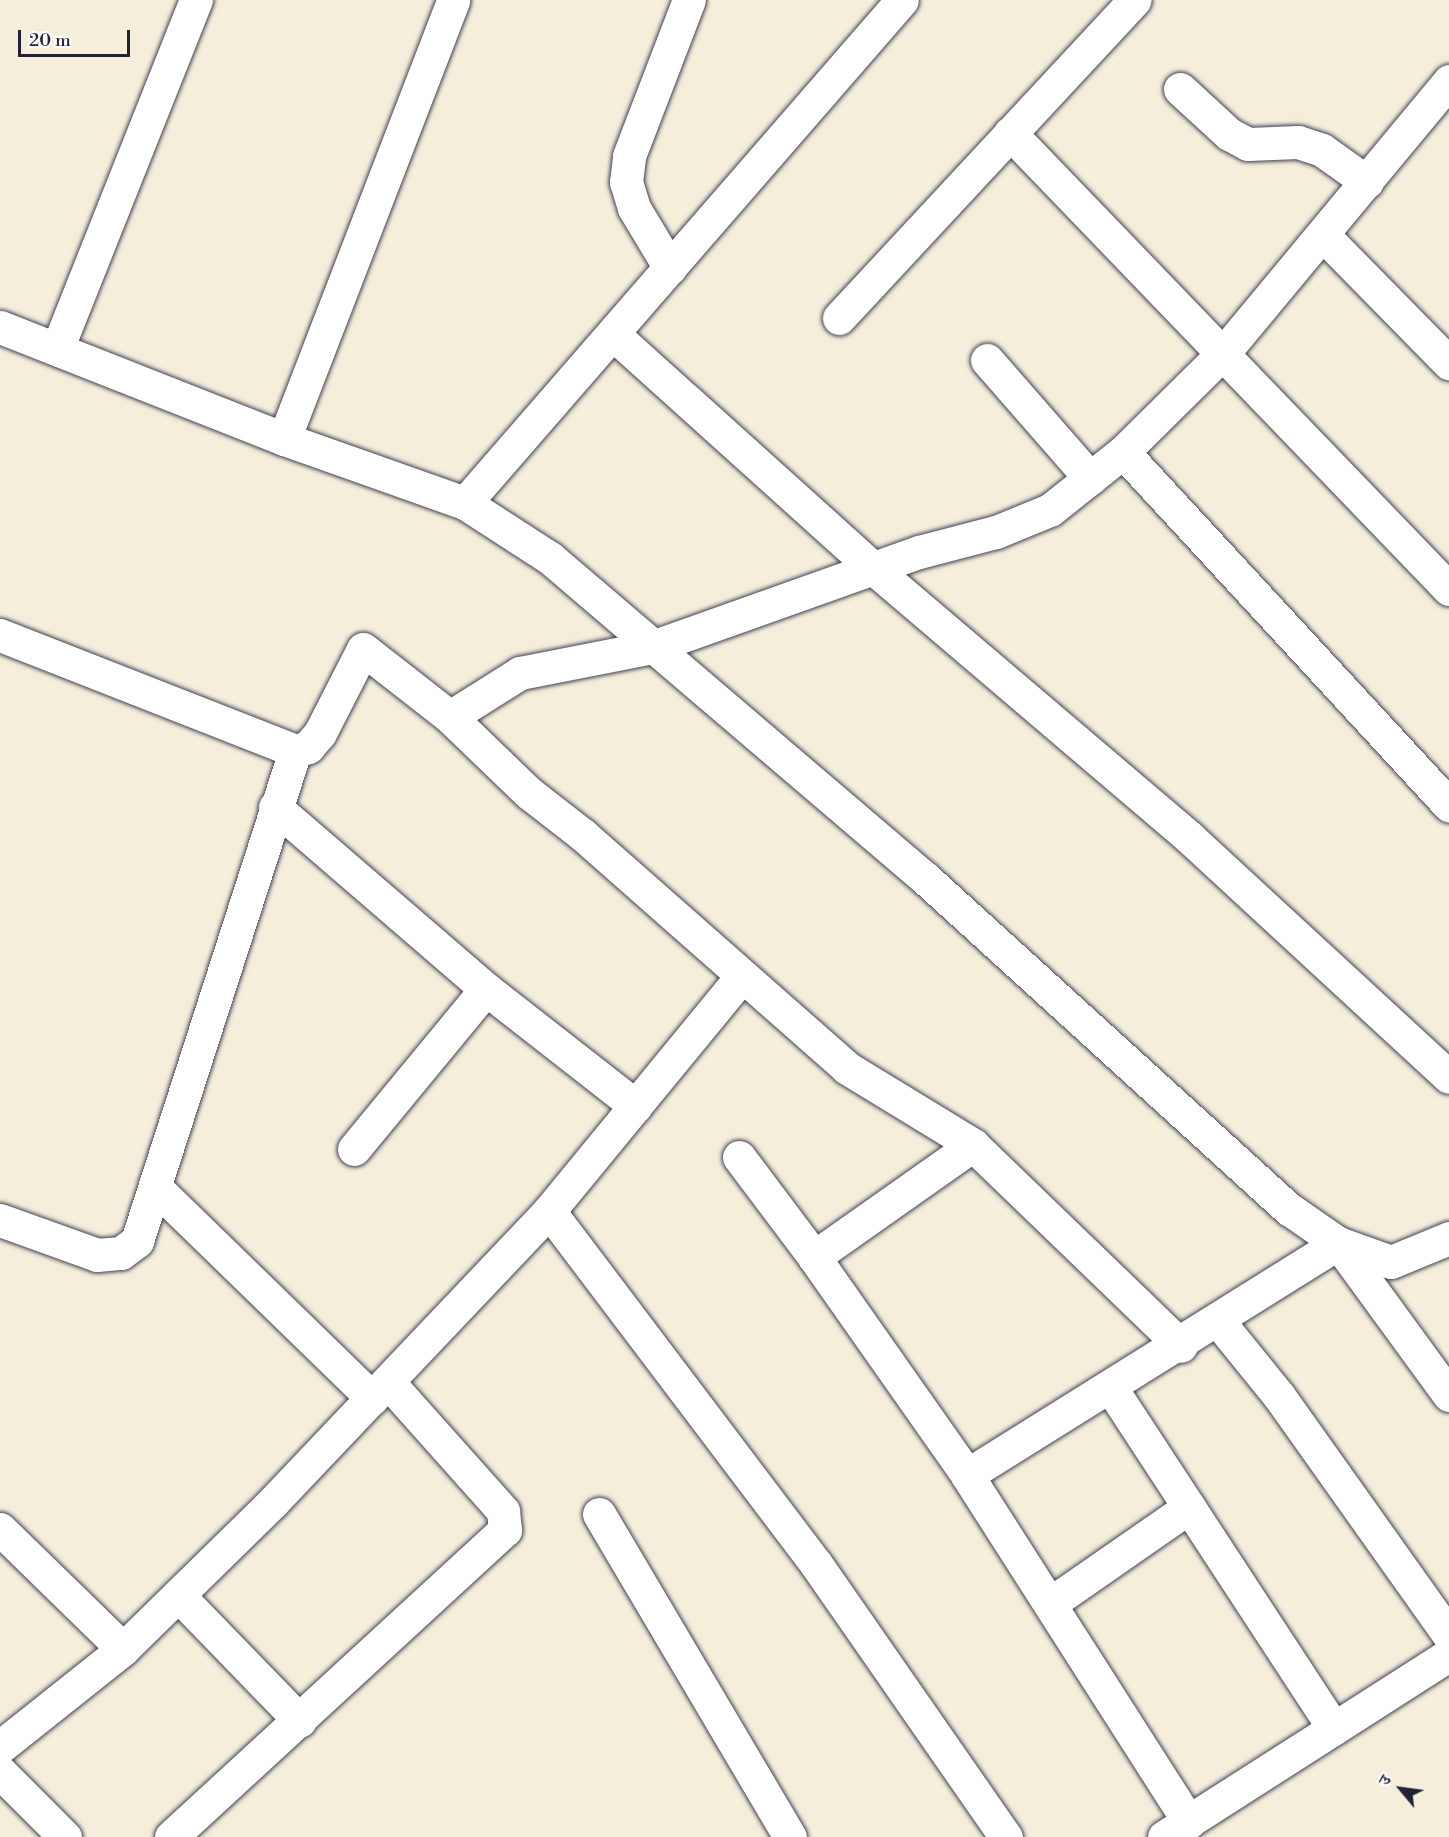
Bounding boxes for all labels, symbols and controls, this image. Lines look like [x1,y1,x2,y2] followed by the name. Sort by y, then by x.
[21,18,134,56] scale bar
[29,29,71,52] text: 20 m
[1371,1759,1431,1819] north arrow
[1375,1772,1396,1789] text: उ

